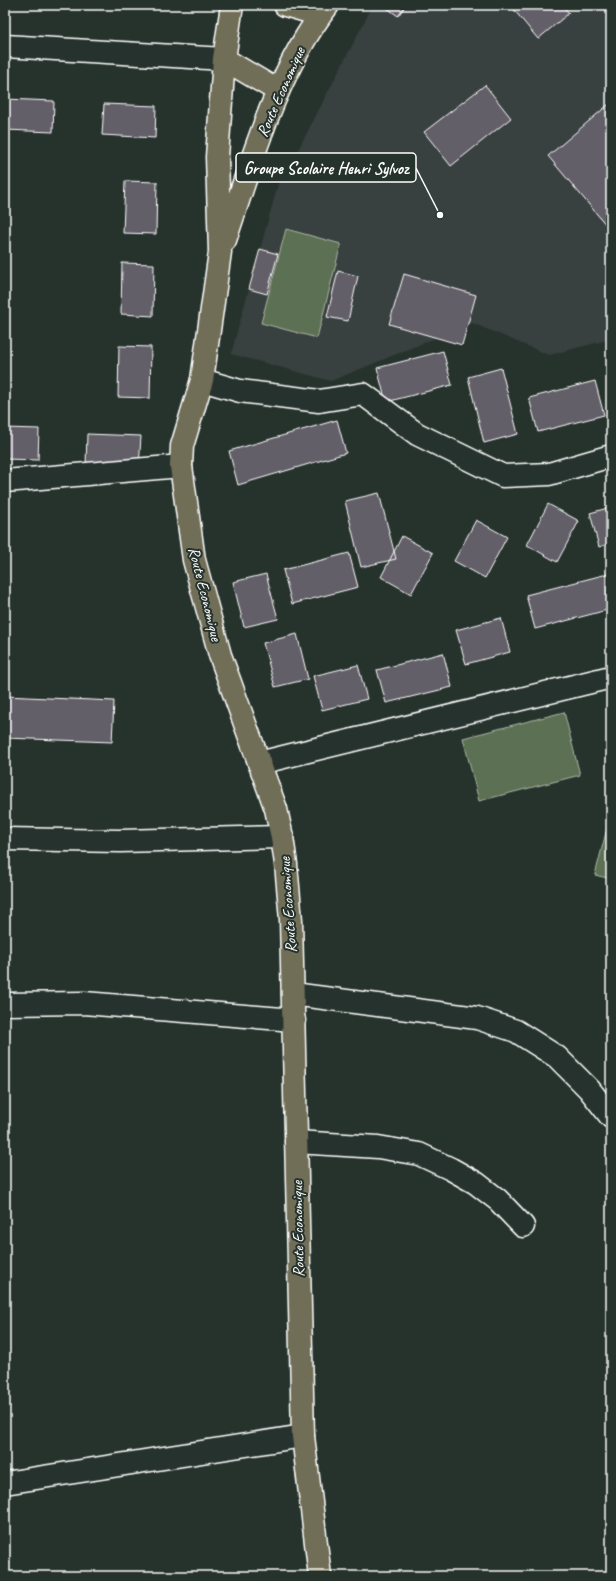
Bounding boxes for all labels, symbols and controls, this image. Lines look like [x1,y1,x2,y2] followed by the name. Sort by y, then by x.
[252,42,310,140] street label: Route Economique
[236,153,416,182] callout: Groupe Scolaire Henri Sylvoz
[244,158,410,179] text: Groupe Scolaire Henri Sylvoz
[184,545,227,645] street label: Route Economique
[275,855,301,954] street label: Route Economique
[287,1179,309,1277] street label: Route Economique

